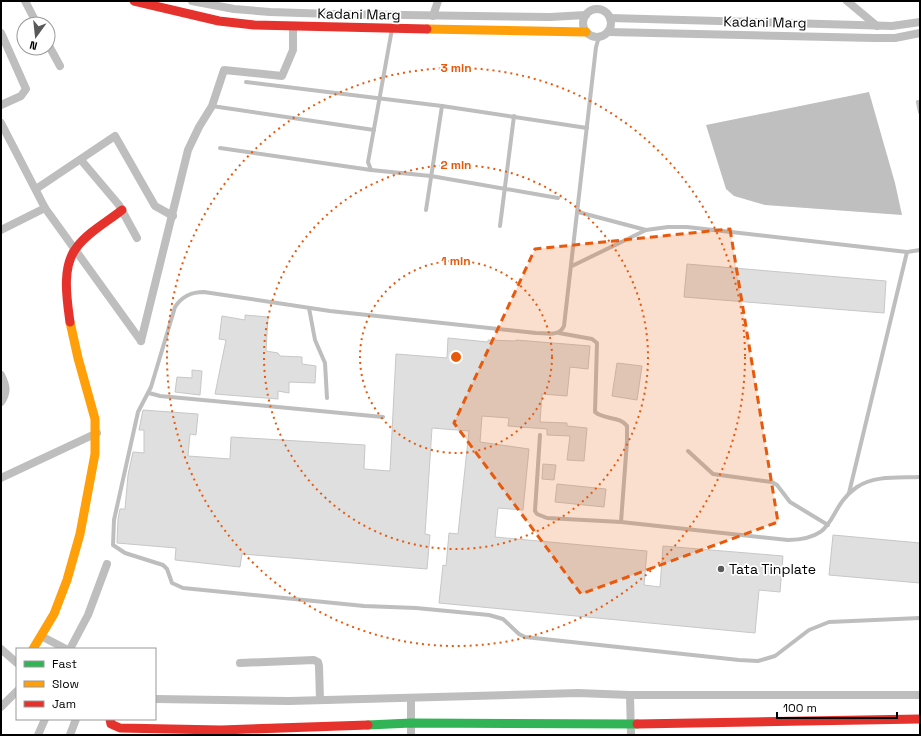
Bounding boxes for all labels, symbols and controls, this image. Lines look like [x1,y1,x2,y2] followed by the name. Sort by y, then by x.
[317,4,401,24] street label: Kadani Marg
[723,12,807,32] street label: Kadani Marg
[16,16,56,56] north arrow
[28,38,39,53] text: N
[440,60,472,76] text: 3 min
[440,157,472,173] text: 2 min
[441,253,471,269] text: 1 min
[449,350,463,364] centre of rings
[729,560,816,578] place label: Tata Tinplate
[716,564,726,574] marker: Tata Tinplate
[16,648,156,720] legend
[52,656,77,672] text: Fast
[52,676,79,692] text: Slow
[777,694,897,720] scale bar
[52,696,76,712] text: Jam
[783,700,817,716] text: 100 m

